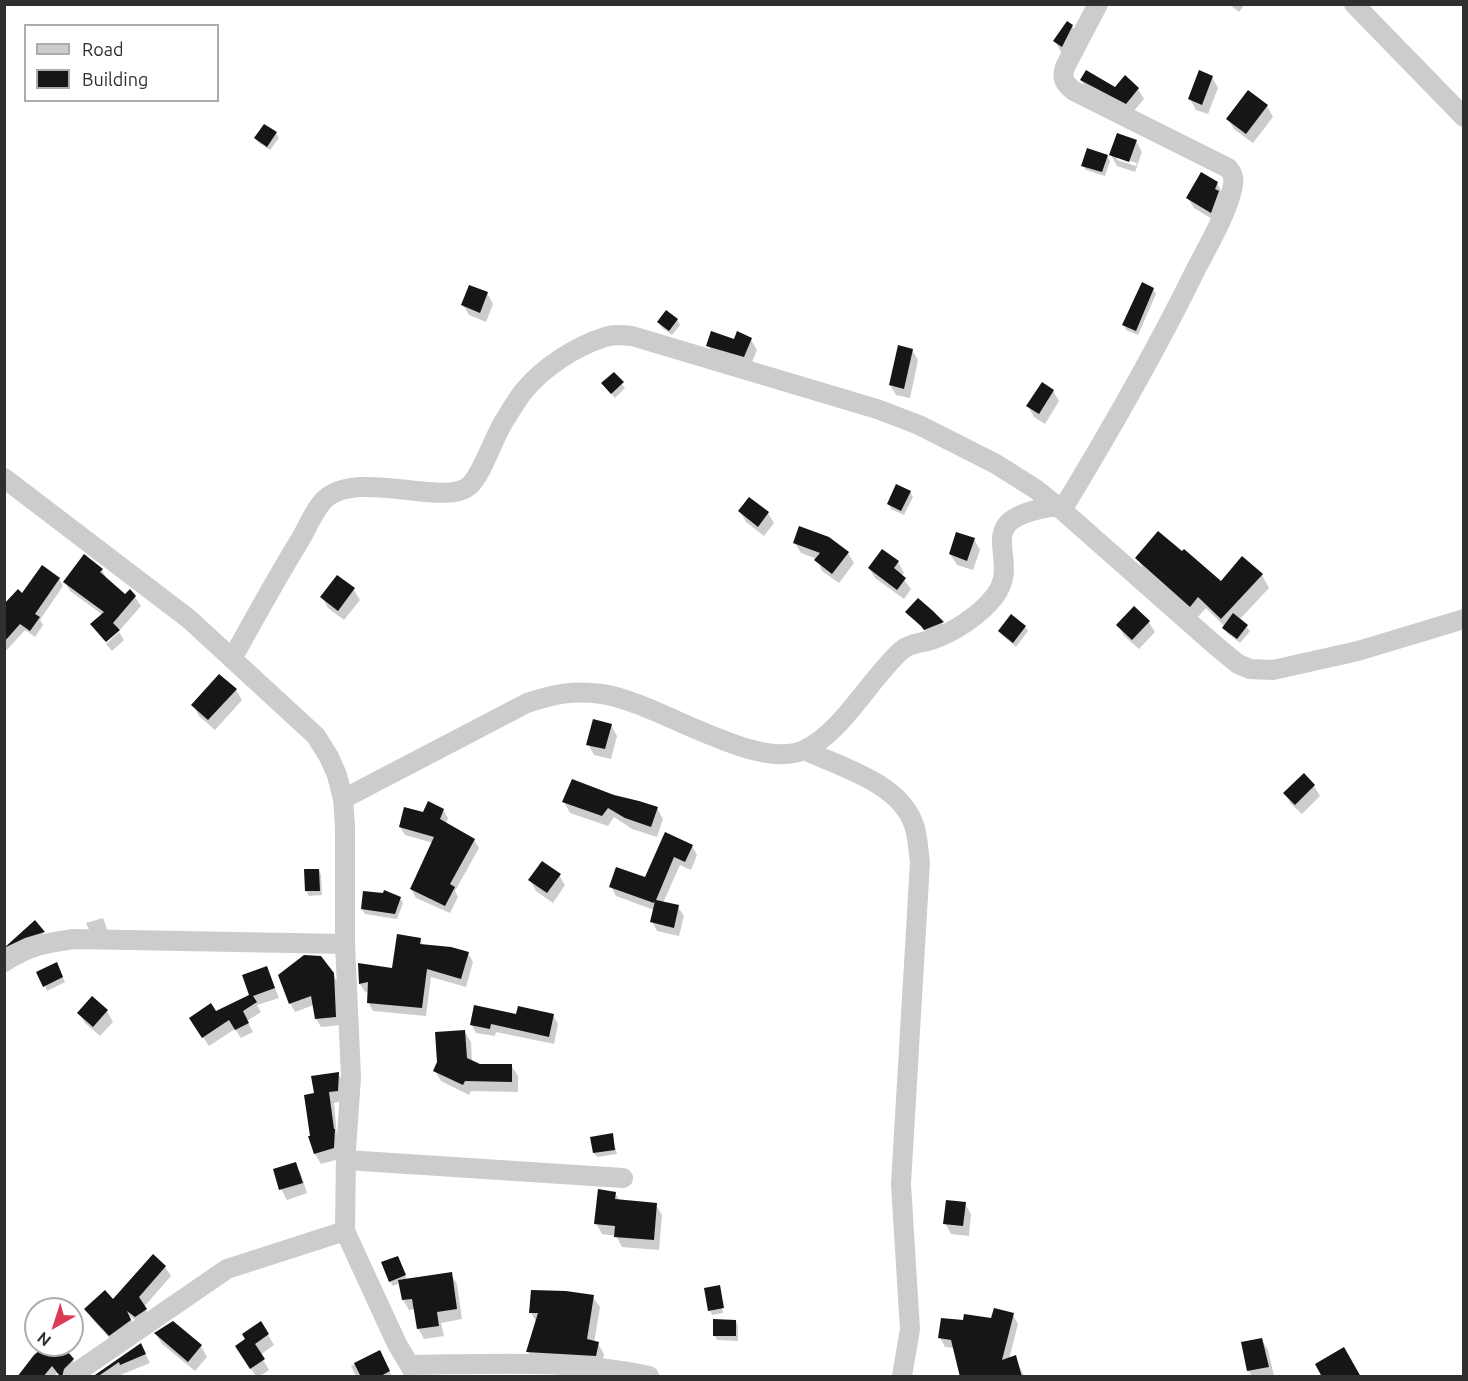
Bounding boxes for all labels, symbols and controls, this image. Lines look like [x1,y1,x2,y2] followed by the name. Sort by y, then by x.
[24,24,219,102] legend
[82,39,124,59] text: Road
[82,69,148,89] text: Building
[24,1297,84,1357] north arrow
[34,1329,54,1350] text: N

